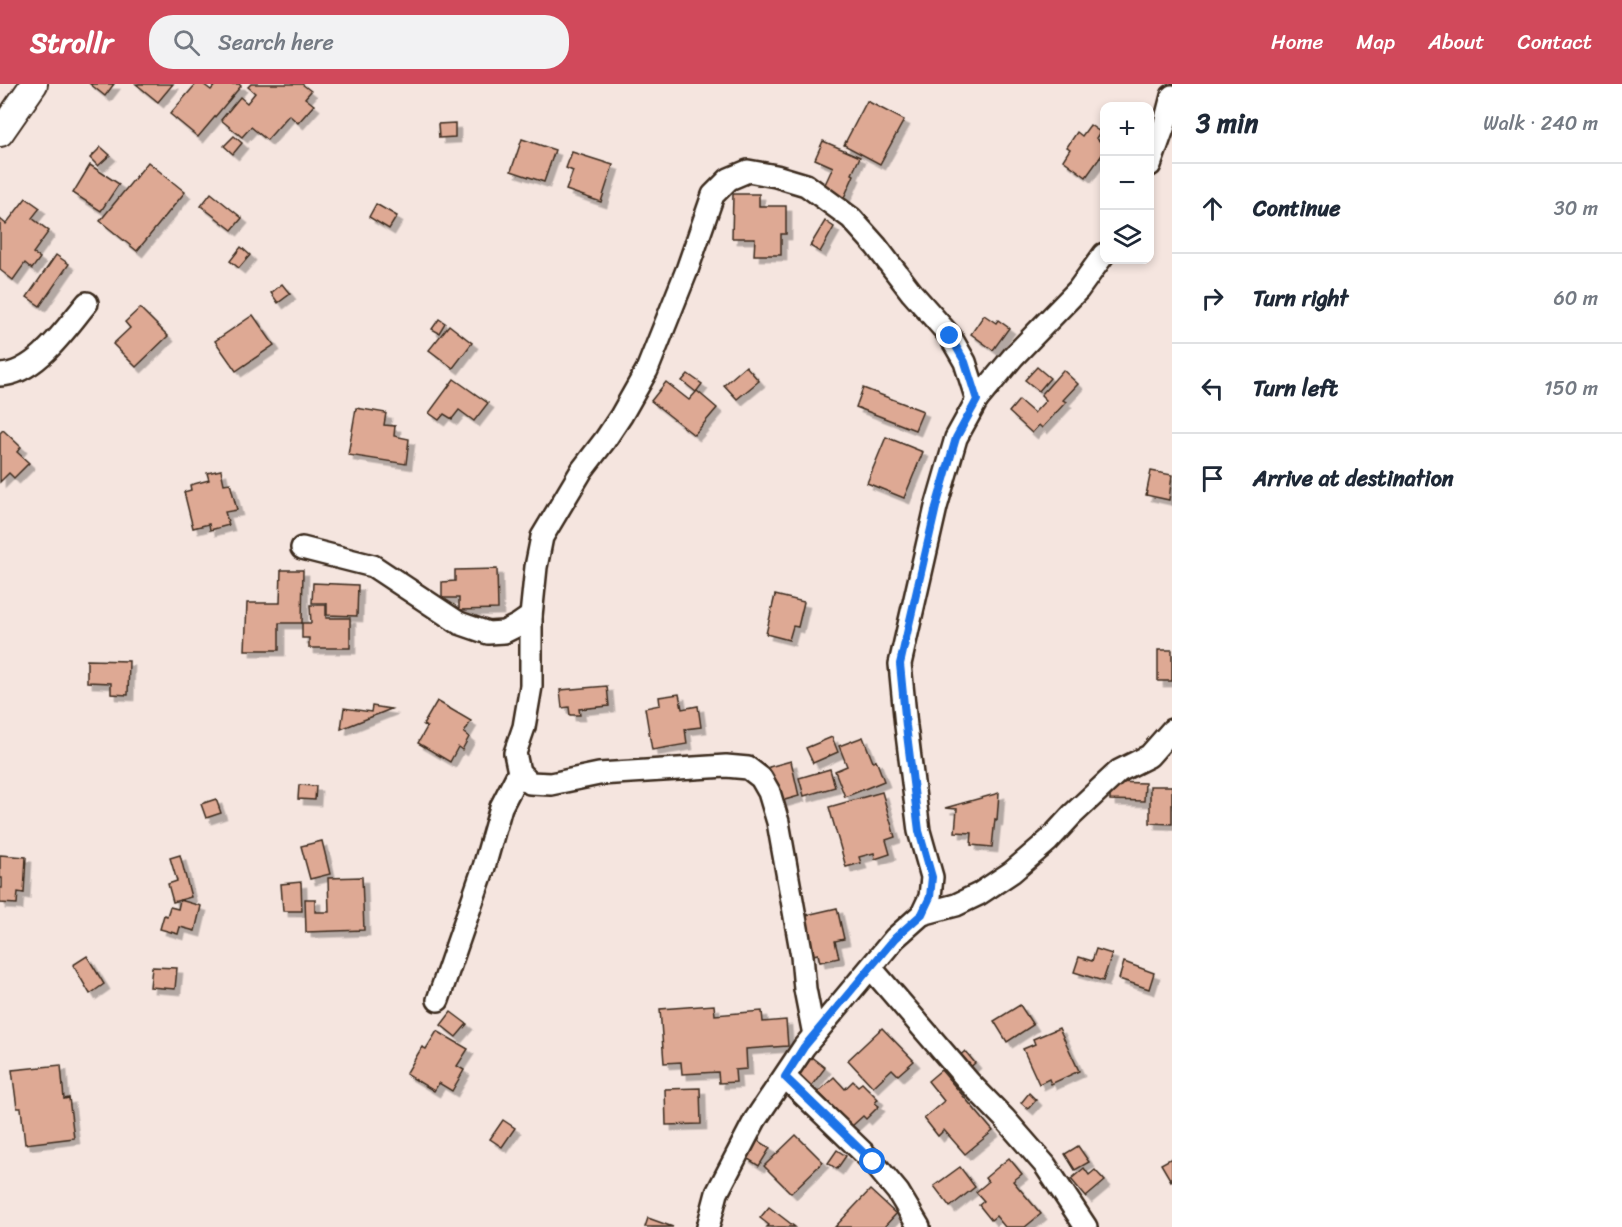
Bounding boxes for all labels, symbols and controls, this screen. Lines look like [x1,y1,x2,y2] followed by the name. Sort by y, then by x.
[149,15,569,69] search box
[30,18,113,67] text: Strollr
[218,23,334,62] text: Search here
[1271,23,1323,61] text: Home
[1356,23,1395,61] text: Map
[1428,23,1485,61] text: About
[1518,23,1592,61] text: Contact
[170,26,203,59] icon: search
[1196,100,1258,146] text: 3 min
[1100,102,1154,264] map controls
[1100,102,1154,156] button: +
[1483,106,1598,141] text: Walk · 240 m
[1100,156,1154,210] button: −
[1253,189,1341,228] text: Continue
[1554,191,1598,226] text: 30 m
[1196,192,1229,225] icon: ahead
[1100,210,1154,264] button: layers
[1253,279,1348,318] text: Turn right
[1553,281,1598,316] text: 60 m
[1196,282,1229,315] icon: right
[936,322,962,348] route end
[1253,369,1338,408] text: Turn left
[1544,371,1598,406] text: 150 m
[1196,372,1229,405] icon: left
[1253,459,1454,498] text: Arrive at destination
[1196,462,1229,495] icon: arrive
[859,1148,885,1174] route start

